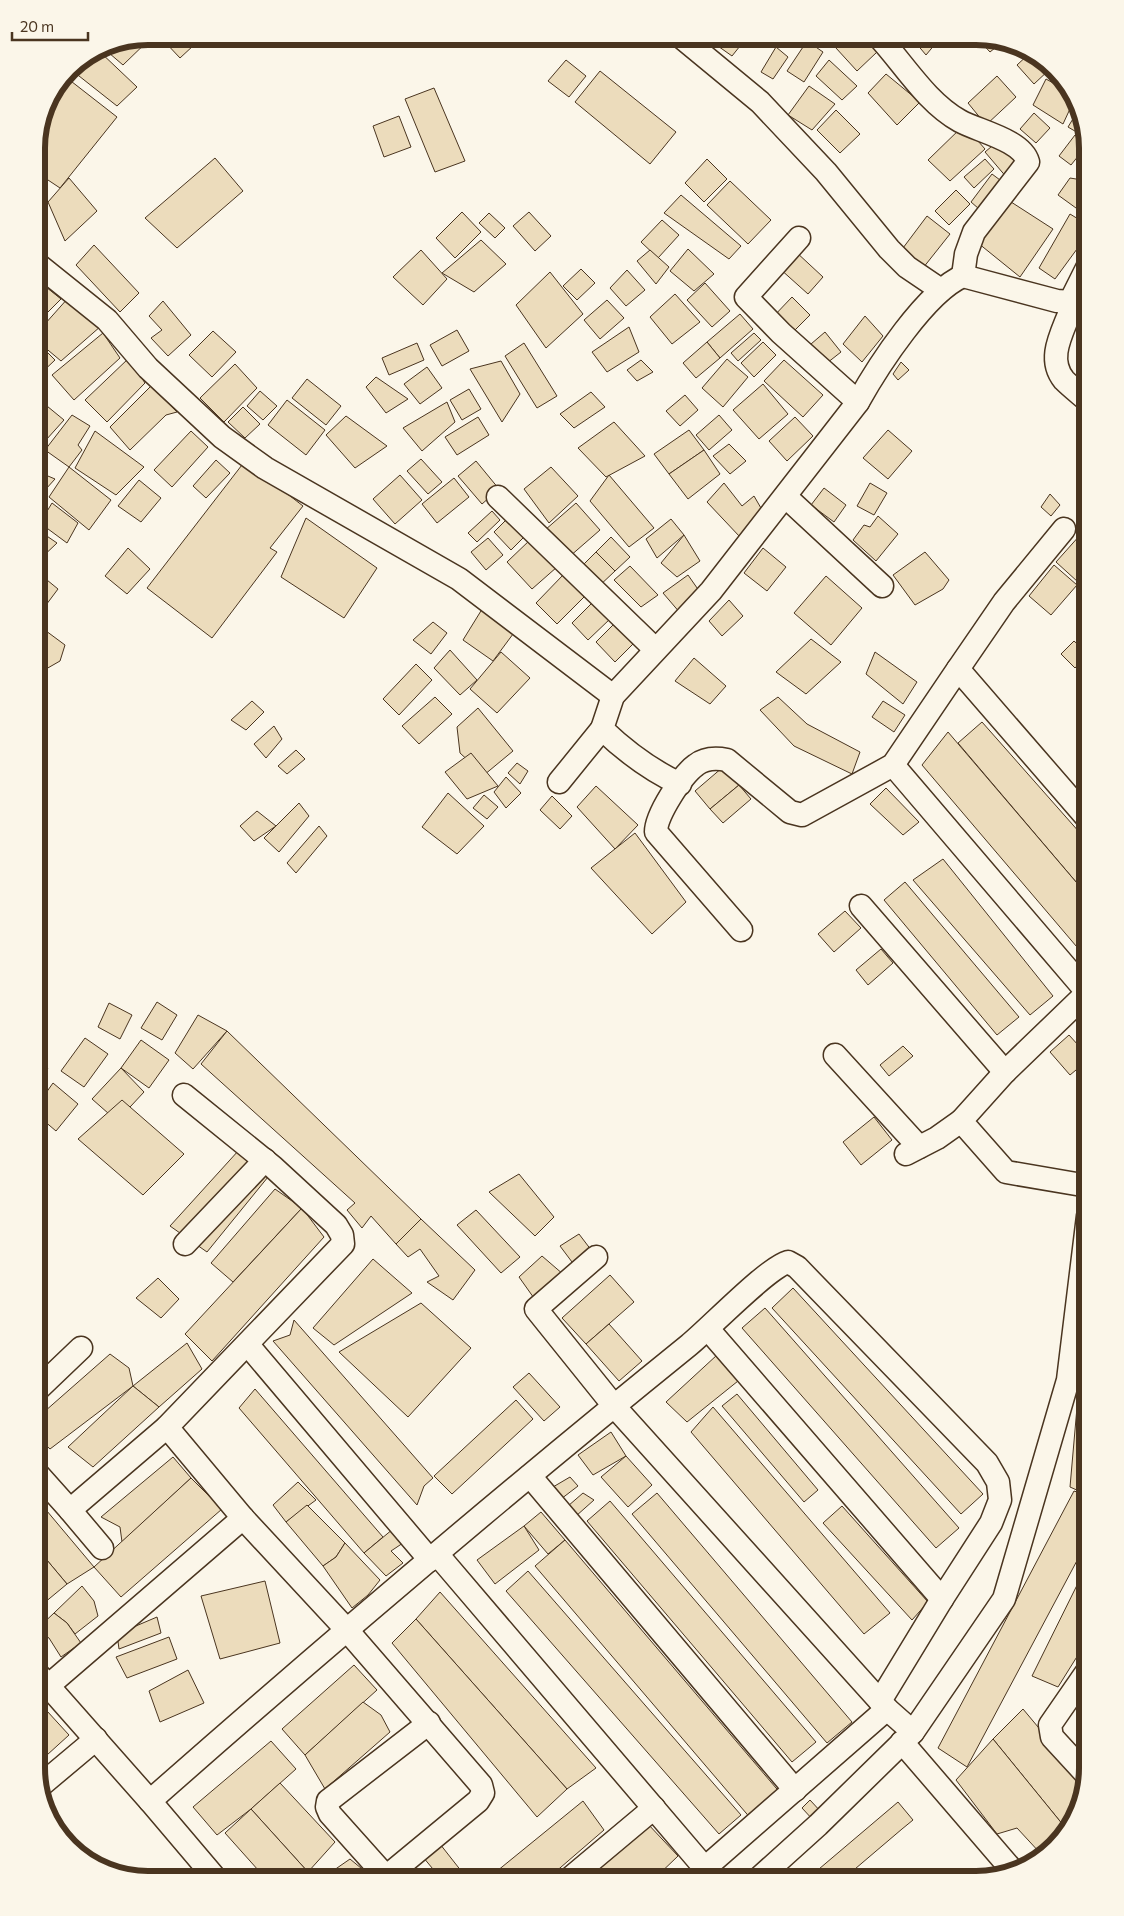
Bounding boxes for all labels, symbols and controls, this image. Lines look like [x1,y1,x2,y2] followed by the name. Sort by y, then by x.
[12,10,89,42] scale bar
[20,17,54,35] text: 20 m

